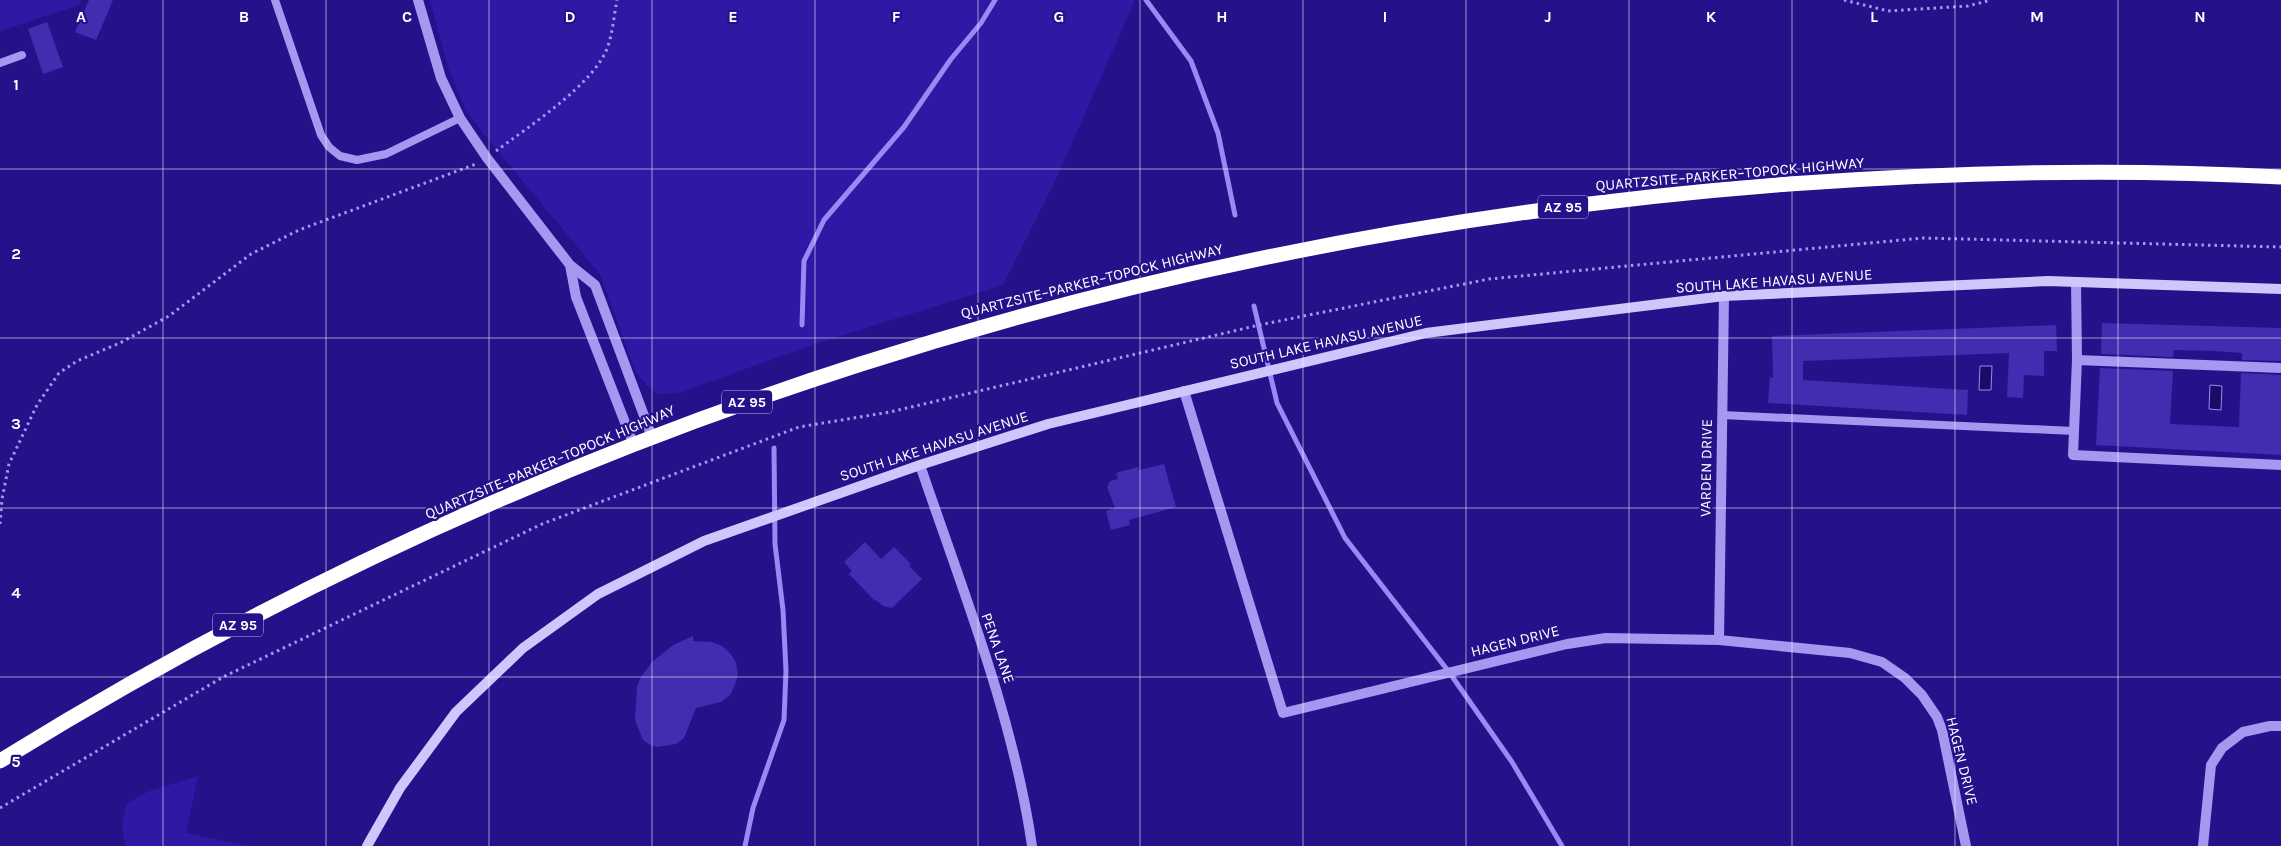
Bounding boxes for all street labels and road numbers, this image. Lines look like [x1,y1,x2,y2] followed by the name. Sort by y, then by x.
[1595,153,1866,195] street label: QUARTZSITE–PARKER–TOPOCK HIGHWAY
[1538,196,1588,218] road number: AZ 95
[959,239,1226,322] street label: QUARTZSITE–PARKER–TOPOCK HIGHWAY
[1675,265,1873,297] street label: SOUTH LAKE HAVASU AVENUE
[1228,311,1424,373] street label: SOUTH LAKE HAVASU AVENUE
[722,391,772,414] road number: AZ 95
[422,401,678,523] street label: QUARTZSITE–PARKER–TOPOCK HIGHWAY
[837,407,1031,485] street label: SOUTH LAKE HAVASU AVENUE
[1696,419,1716,517] street label: VARDEN DRIVE
[978,610,1018,686] street label: PENA LANE
[213,614,263,636] road number: AZ 95
[1469,621,1561,661] street label: HAGEN DRIVE
[1942,715,1982,807] street label: HAGEN DRIVE

